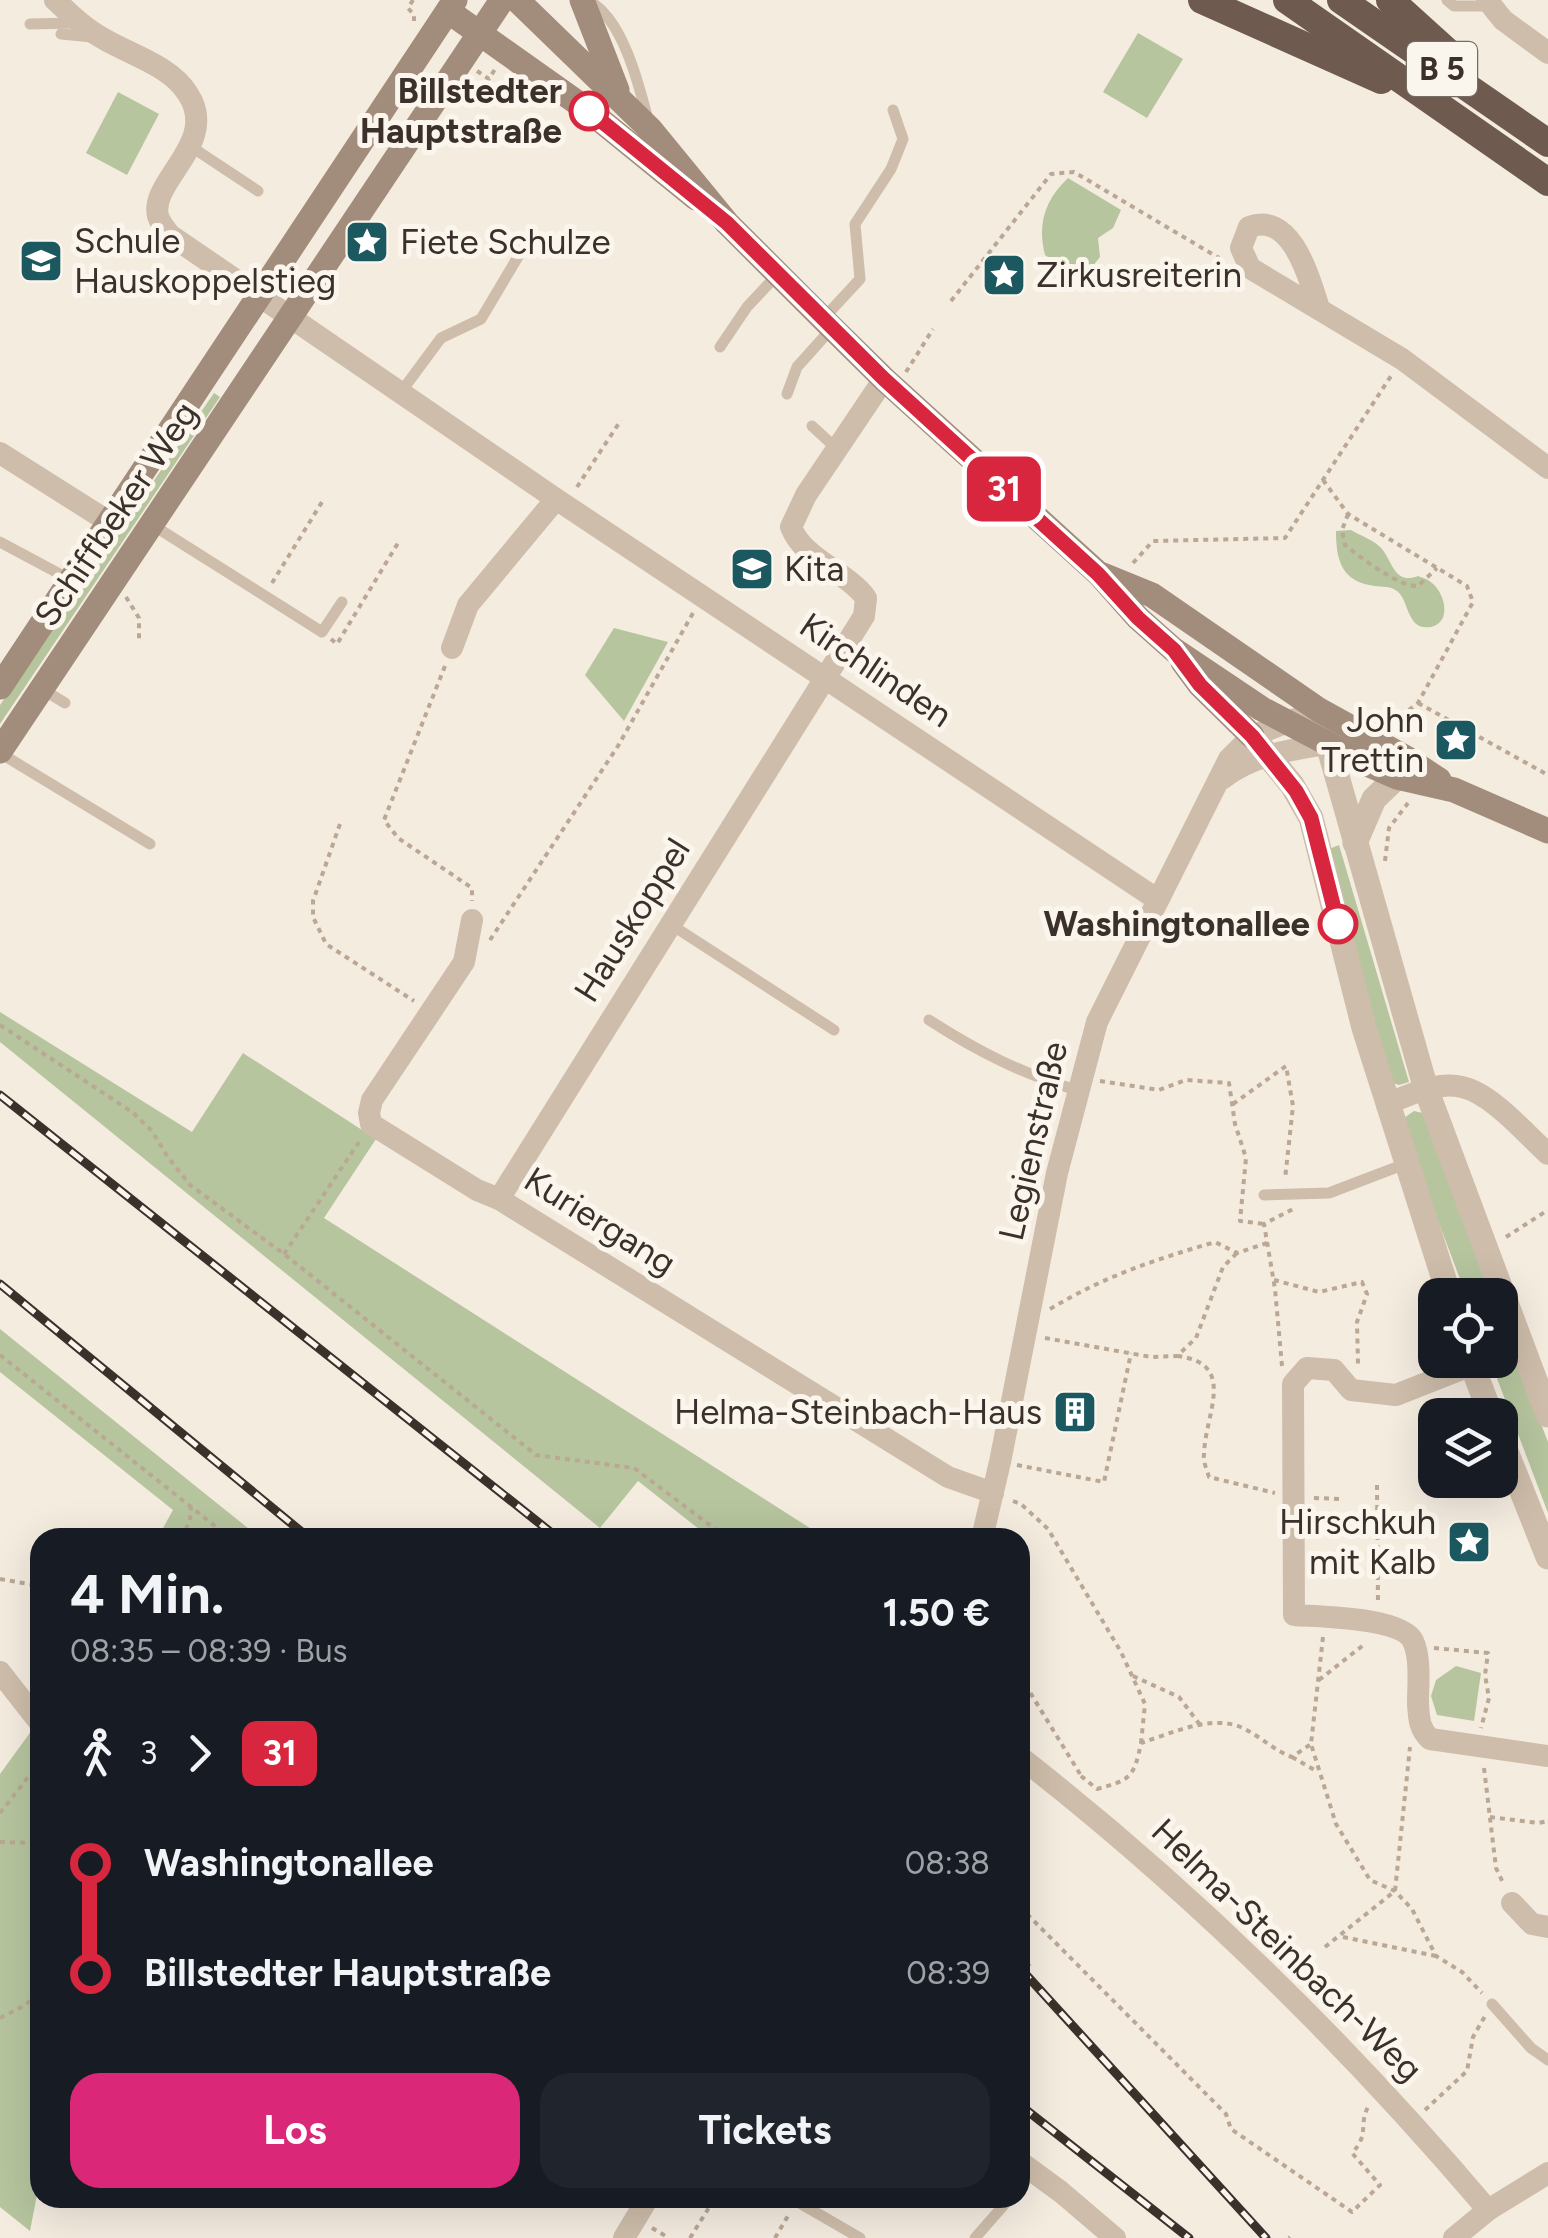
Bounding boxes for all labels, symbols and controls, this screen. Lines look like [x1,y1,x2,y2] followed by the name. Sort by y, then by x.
[1407,42,1477,96] road number: B 5
[360,70,562,152] place label: Billstedter Hauptstraße
[570,92,608,130] marker: Billstedter Hauptstraße
[344,219,390,265] place icon: Fiete Schulze
[74,220,336,302] place label: Schule Hauskoppelstieg
[400,221,611,263] place label: Fiete Schulze
[18,238,64,284] school or university icon: Schule Hauskoppelstieg
[981,252,1027,298] place icon: Zirkusreiterin
[1036,254,1242,296] place label: Zirkusreiterin
[25,394,207,634] street label: Schiffbeker Weg
[959,456,1049,522] line badge: 31
[987,468,1021,510] text: 31
[729,546,775,592] school or university icon: Kita
[784,548,844,590] place label: Kita
[792,604,960,736] street label: Kirchlinden
[1321,699,1424,781] place label: John Trettin
[1433,717,1479,763] place icon: John Trettin
[565,830,699,1010] street label: Hauskoppel
[1043,903,1310,945] place label: Washingtonallee
[1319,905,1357,943] marker: Washingtonallee
[990,1038,1076,1244] street label: Legienstraße
[517,1158,683,1284] street label: Kuriergang
[1418,1278,1518,1498] map controls
[1418,1278,1518,1378] button: locate
[1052,1389,1098,1435] building icon: Helma-Steinbach-Haus
[674,1391,1042,1433] place label: Helma-Steinbach-Haus
[1418,1398,1518,1498] button: layers
[1279,1501,1436,1583] place label: Hirschkuh mit Kalb
[1446,1519,1492,1565] place icon: Hirschkuh mit Kalb
[70,1561,224,1627] text: 4 Min.
[882,1590,990,1636] text: 1.50 €
[70,1632,348,1670] text: 08:35 – 08:39 · Bus
[70,1726,125,1781] icon: walk
[172,1726,227,1781] icon: forward
[262,1732,297,1774] text: 31
[140,1734,157,1772] text: 3
[1143,1810,1431,2090] street label: Helma-Steinbach-Weg
[144,1840,433,1886] text: Washingtonallee
[905,1844,990,1882] text: 08:38
[144,1950,551,1996] text: Billstedter Hauptstraße
[906,1954,990,1992] text: 08:39
[70,2073,520,2188] button: Los
[540,2073,990,2188] button: Tickets

